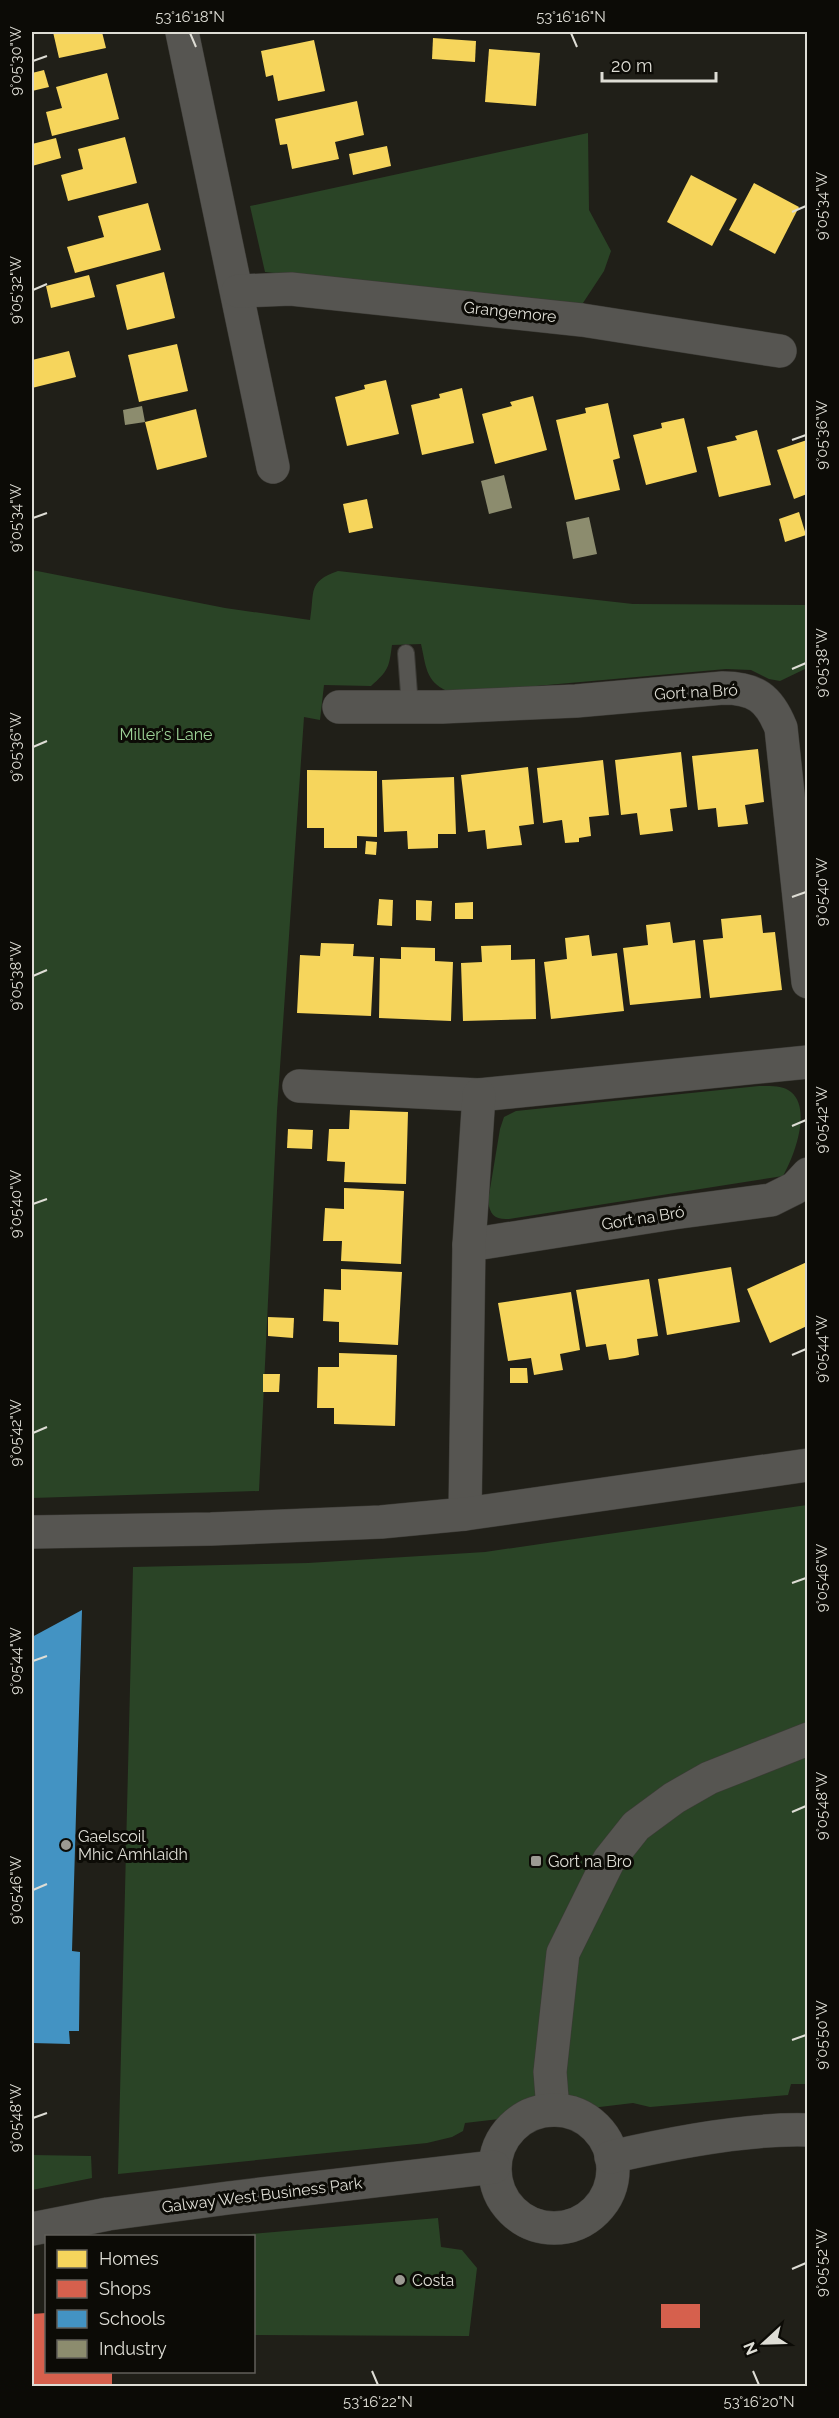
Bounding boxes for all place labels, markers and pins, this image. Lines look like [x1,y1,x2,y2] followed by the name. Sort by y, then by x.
[78,1827,188,1864] place label: Gaelscoil Mhic Amhlaidh
[59,1838,73,1852] marker: Gaelscoil Mhic Amhlaidh
[548,1852,632,1871] place label: Gort na Bro
[529,1854,543,1868] marker: Gort na Bro
[412,2271,454,2290] place label: Costa
[393,2273,407,2287] marker: Costa

